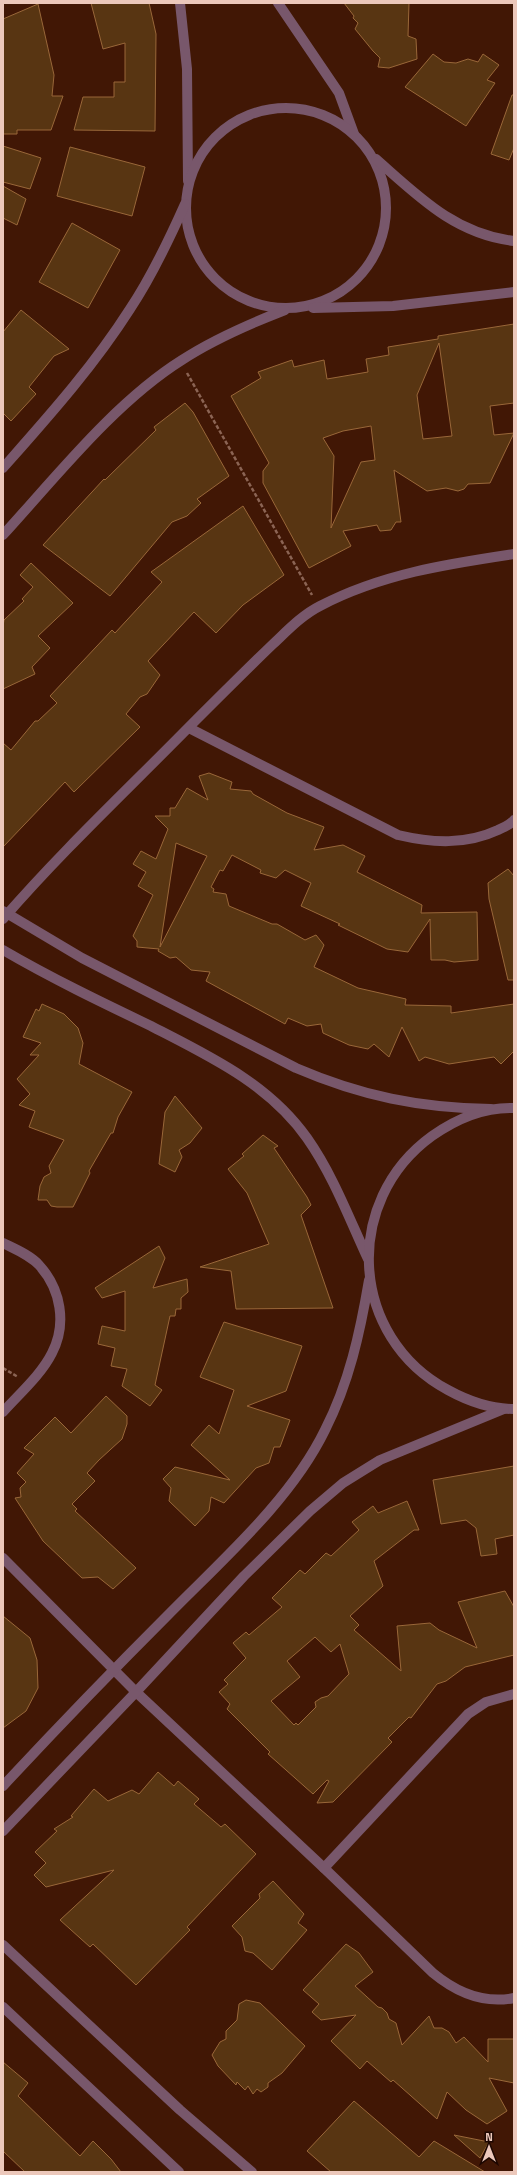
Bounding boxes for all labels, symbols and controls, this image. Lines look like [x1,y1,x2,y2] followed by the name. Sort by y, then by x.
[469,2127,509,2167] north arrow
[485,2129,493,2145] text: N

